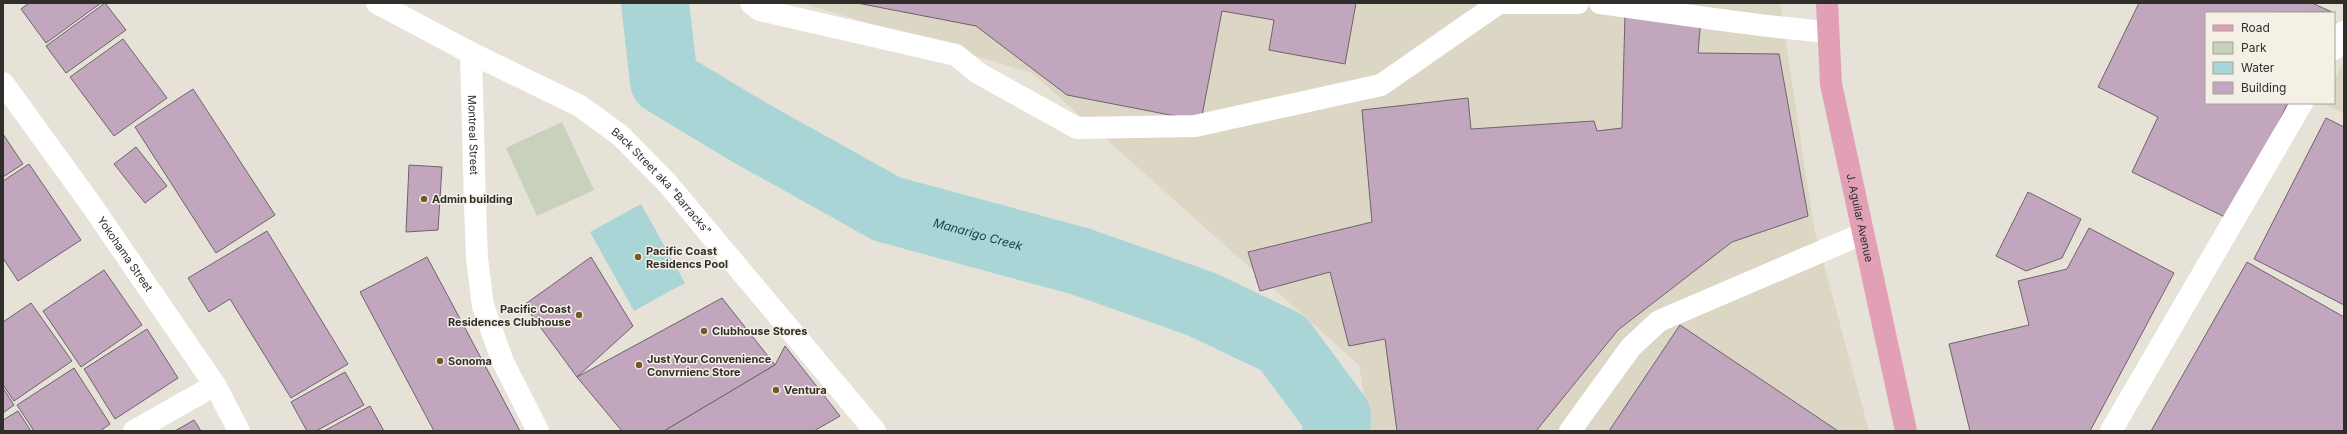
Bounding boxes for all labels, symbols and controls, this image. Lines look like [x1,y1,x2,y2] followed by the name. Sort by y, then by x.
[2205,12,2335,104] legend
[2241,20,2270,35] text: Road
[2241,40,2267,55] text: Park
[2241,60,2275,75] text: Water
[2241,80,2286,95] text: Building
[465,95,481,176] street label: Montreal Street
[609,124,714,237] street label: Back Street aka "Barracks"
[1844,172,1876,264] street label: J. Aguilar Avenue
[432,192,513,206] place label: Admin building
[419,194,429,204] marker: Admin building
[94,214,156,295] street label: Yokohama Street
[932,214,1025,253] water label: Manarigo Creek
[646,244,728,271] place label: Pacific Coast Residencs Pool
[633,252,643,262] marker: Pacific Coast Residencs Pool
[448,302,571,329] place label: Pacific Coast Residences Clubhouse
[574,310,584,320] marker: Pacific Coast Residences Clubhouse
[712,324,807,338] place label: Clubhouse Stores
[699,326,709,336] marker: Clubhouse Stores
[647,352,772,379] place label: Just Your Convenience Convrnienc Store
[448,354,492,368] place label: Sonoma
[435,356,445,366] marker: Sonoma
[634,360,644,370] marker: Just Your Convenience Convrnienc Store
[784,383,827,397] place label: Ventura
[771,385,781,395] marker: Ventura

